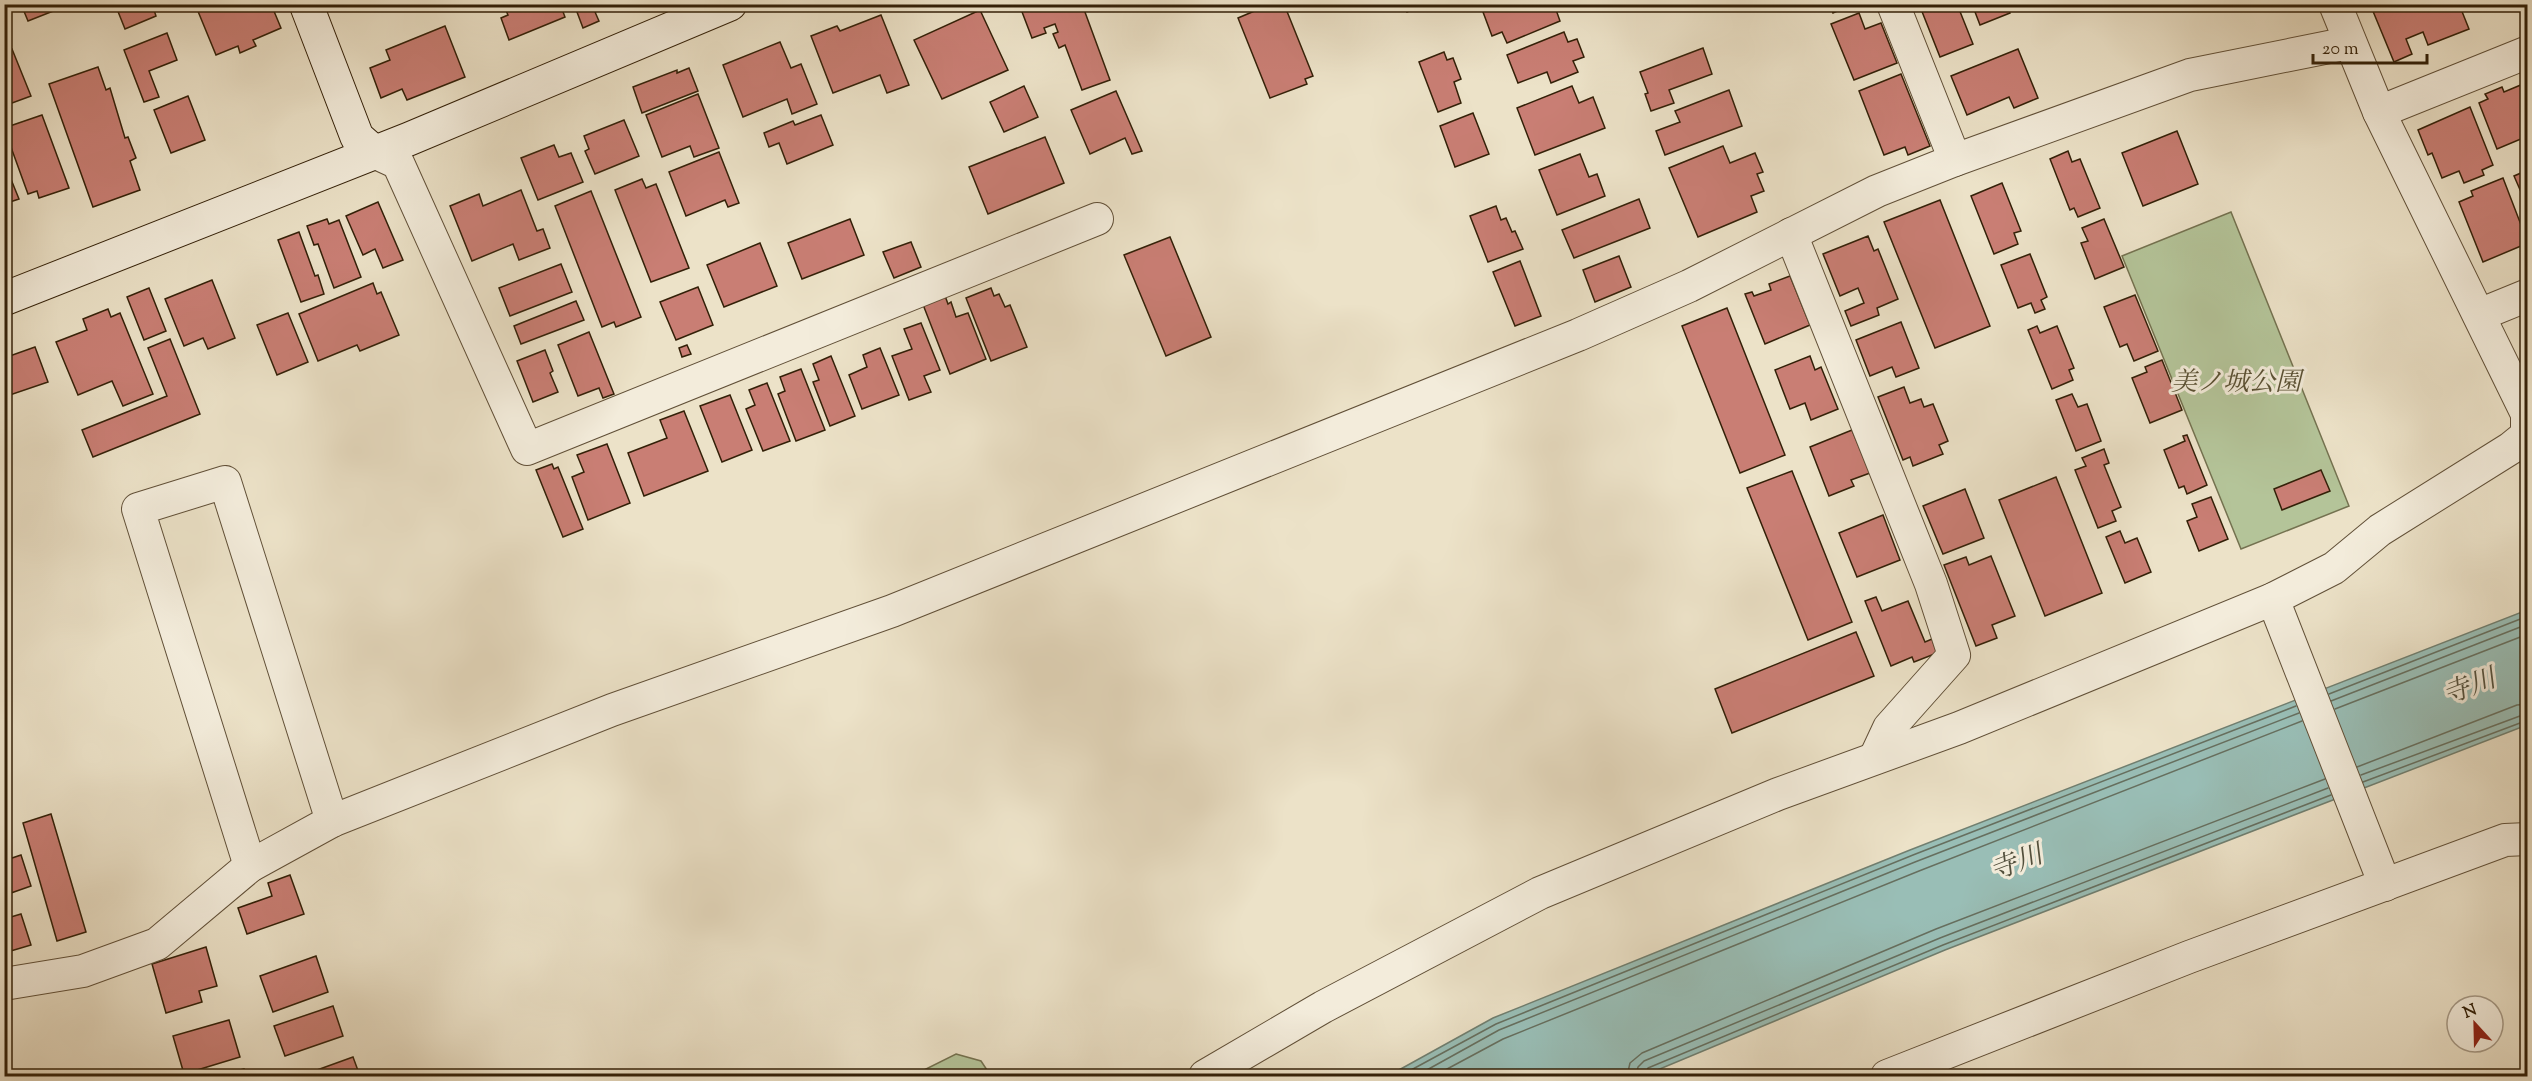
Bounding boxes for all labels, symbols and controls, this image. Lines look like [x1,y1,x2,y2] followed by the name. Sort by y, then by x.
[2313,27,2427,65] scale bar
[2322,37,2359,63] text: 20 m
[2171,365,2305,402] park label: 美ノ城公園
[2438,659,2505,716] water label: 寺川
[1985,835,2052,892] water label: 寺川
[2445,994,2505,1054] north arrow
[2460,999,2481,1025] text: N

